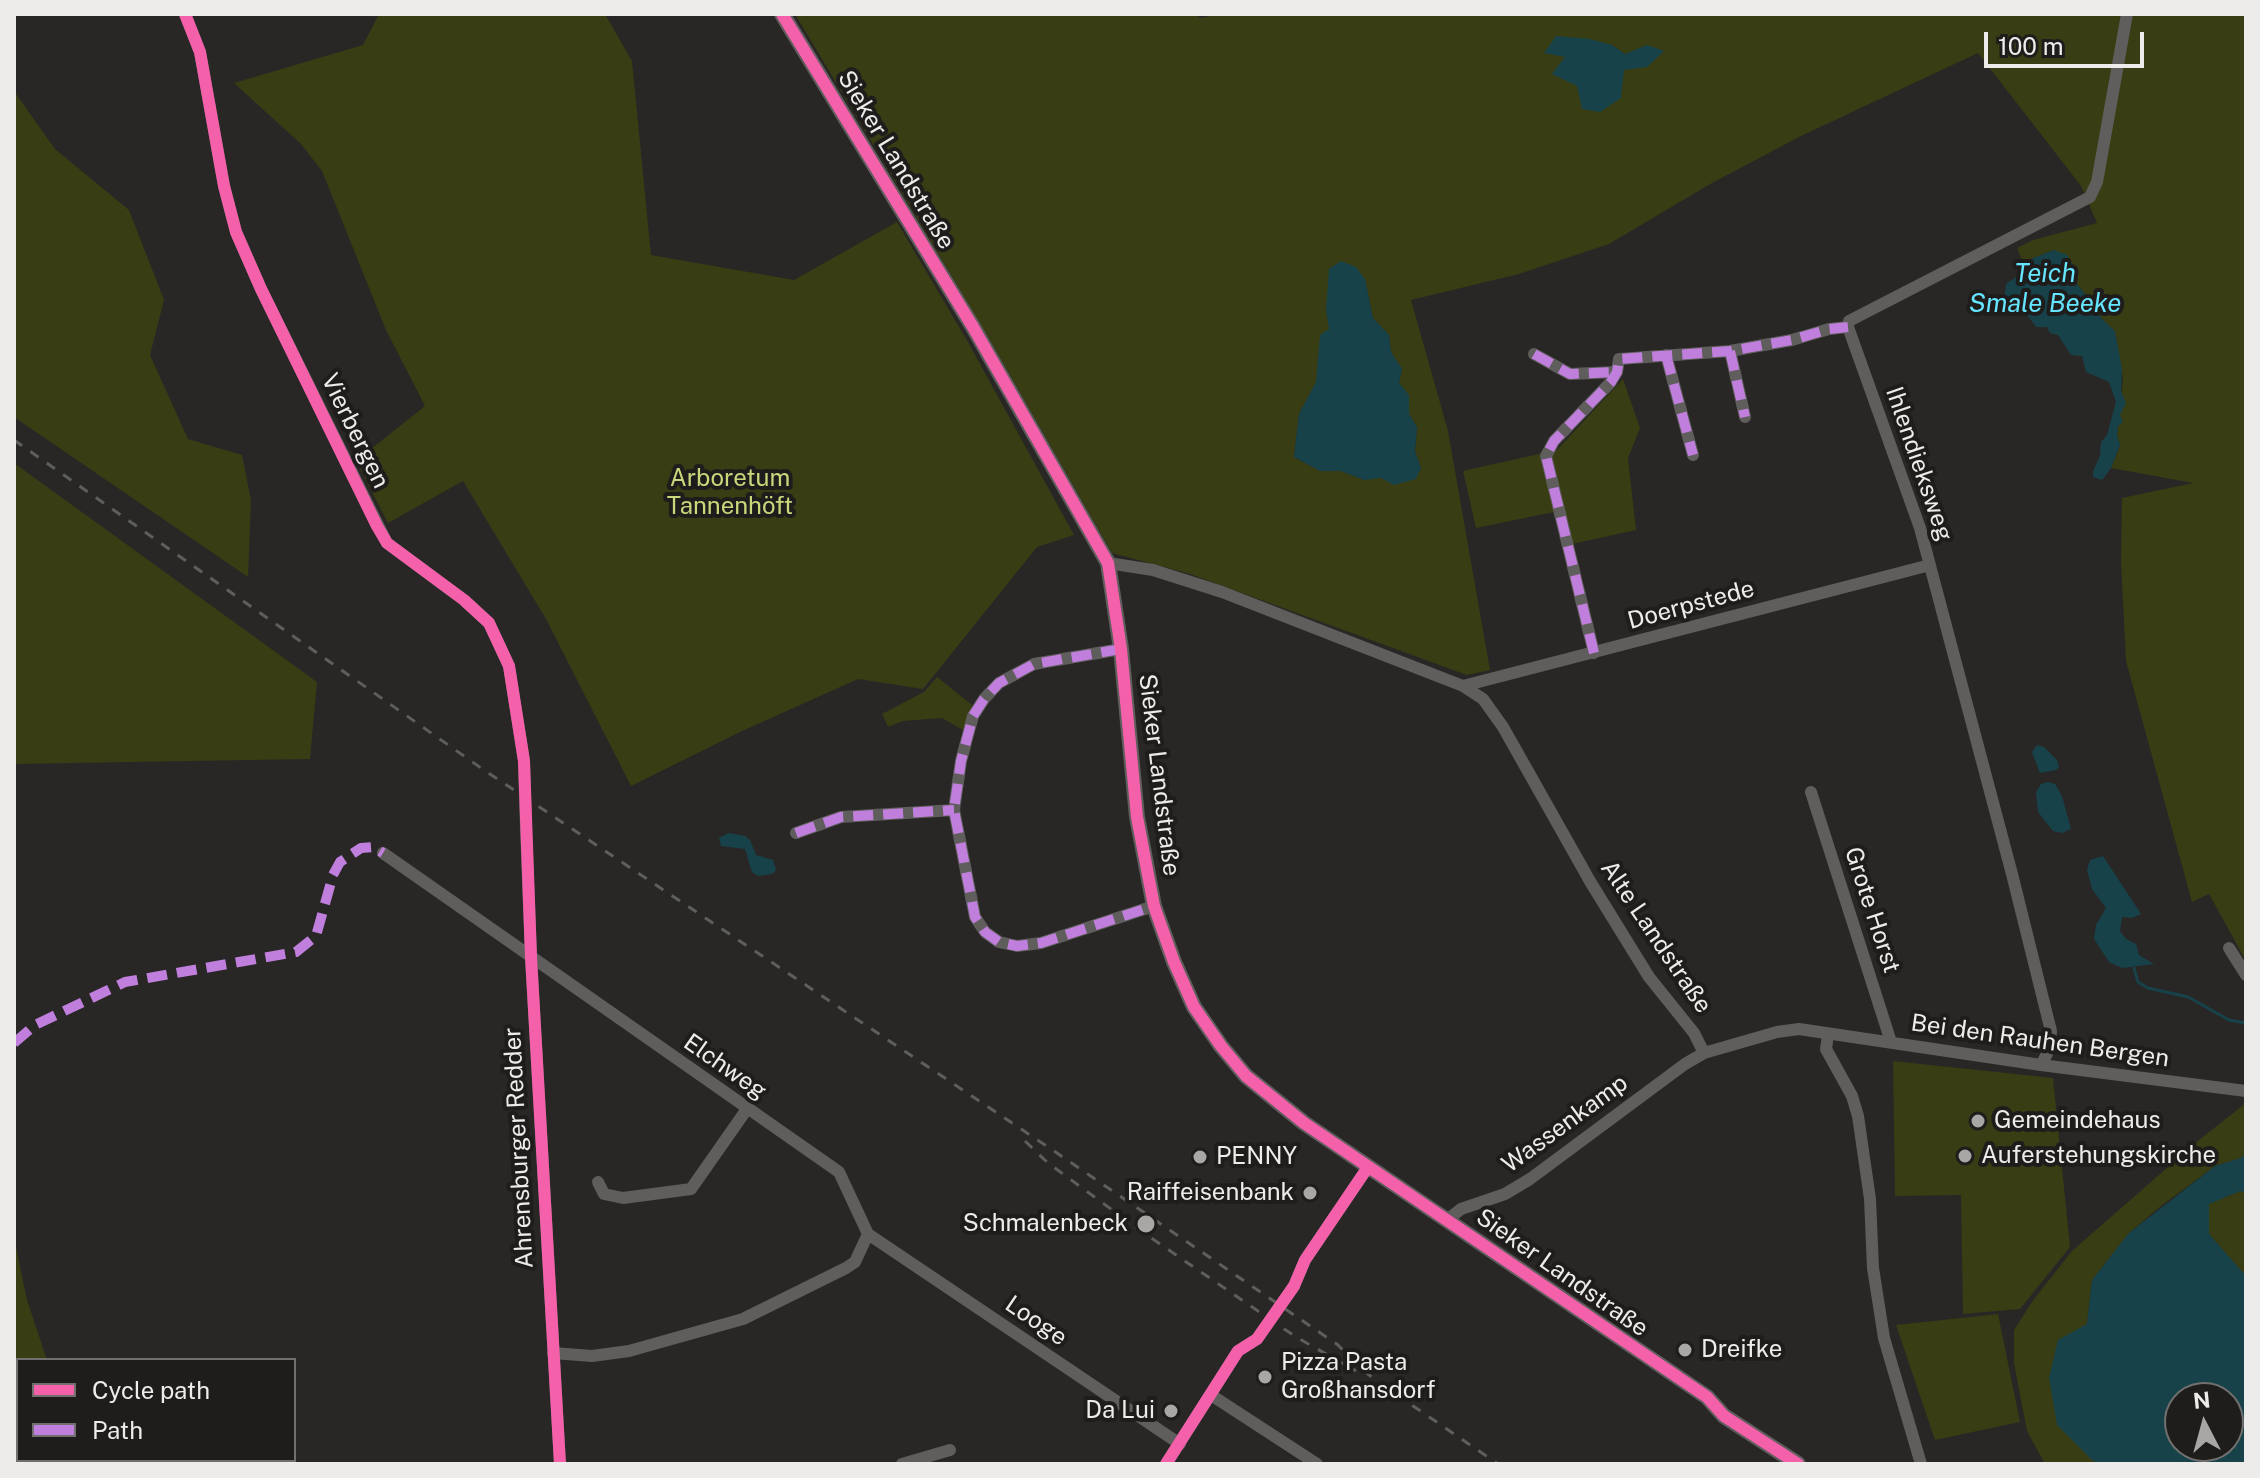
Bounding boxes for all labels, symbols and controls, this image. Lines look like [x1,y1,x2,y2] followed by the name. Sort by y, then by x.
[1988,16,2148,66] scale bar
[1998,32,2064,60] text: 100 m
[831,65,961,255] street label: Sieker Landstraße
[1969,258,2121,320] water label: Teich Smale Beeke
[315,369,395,493] street label: Vierbergen
[1879,383,1959,545] street label: Ihlendieksweg
[667,465,793,521] park label: Arboretum Tannenhöft
[1625,574,1757,636] street label: Doerpstede
[1132,672,1186,878] street label: Sieker Landstraße
[1838,843,1906,977] street label: Grote Horst
[1594,855,1718,1019] street label: Alte Landstraße
[1909,1009,2171,1073] street label: Bei den Rauhen Bergen
[498,1027,540,1269] street label: Ahrensburger Redder
[678,1028,772,1106] street label: Elchweg
[1497,1069,1633,1179] street label: Wassenkamp
[1994,1107,2161,1135] place label: Gemeindehaus
[1969,1112,1987,1130] marker: Gemeindehaus
[1981,1142,2216,1170] place label: Auferstehungskirche
[1216,1143,1297,1171] place label: PENNY
[1956,1147,1974,1165] marker: Auferstehungskirche
[1191,1148,1209,1166] marker: PENNY
[1127,1179,1294,1207] place label: Raiffeisenbank
[1301,1184,1319,1202] marker: Raiffeisenbank
[1470,1203,1654,1343] street label: Sieker Landstraße
[963,1210,1128,1238] place label: Schmalenbeck
[1135,1213,1157,1235] marker: Schmalenbeck
[1000,1290,1072,1352] street label: Looge
[1701,1336,1782,1364] place label: Dreifke
[1676,1341,1694,1359] marker: Dreifke
[1281,1349,1435,1405] place label: Pizza Pasta Großhansdorf
[16,1358,296,1462] legend
[1256,1368,1274,1386] marker: Pizza Pasta Großhansdorf
[92,1376,210,1404] text: Cycle path
[2164,1382,2244,1462] north arrow
[2192,1386,2212,1414] text: N
[1085,1397,1155,1425] place label: Da Lui
[1162,1402,1180,1420] marker: Da Lui
[92,1416,143,1444] text: Path

